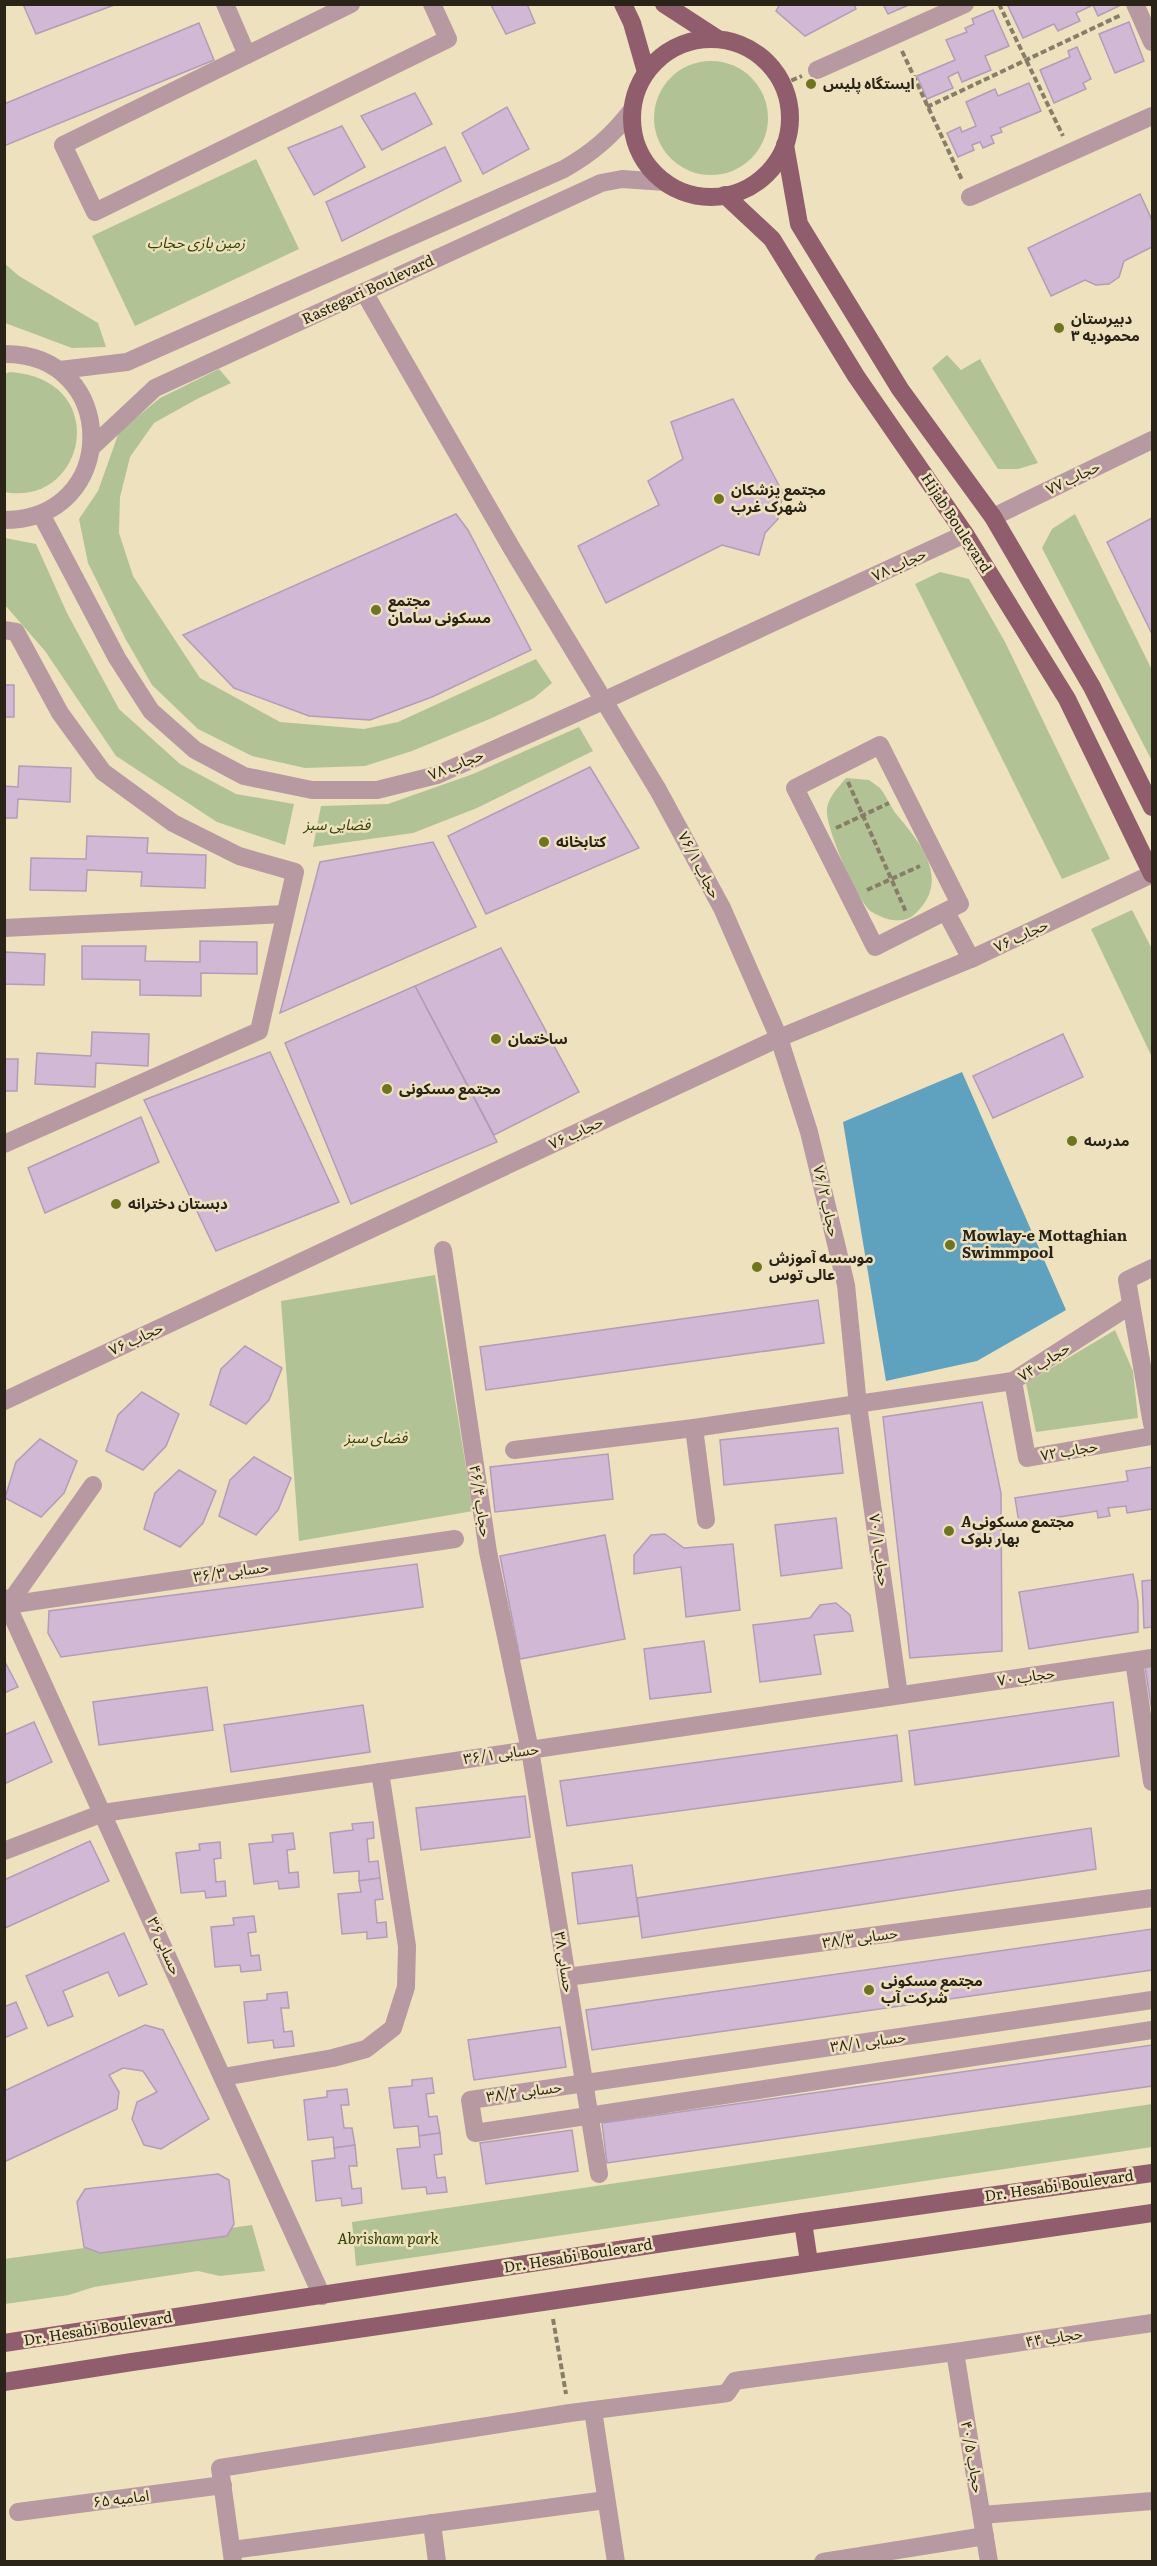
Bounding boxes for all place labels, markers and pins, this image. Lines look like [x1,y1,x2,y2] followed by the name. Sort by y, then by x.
[823,71,915,94] place label: ایستگاه پلیس
[804,77,818,91] marker: ایستگاه پلیس
[1071,306,1140,346] place label: دبیرستان محمودیه ۳
[1052,321,1066,335] marker: دبیرستان محمودیه ۳
[731,477,826,517] place label: مجتمع پزشکان شهرک غرب
[712,492,726,506] marker: مجتمع پزشکان شهرک غرب
[388,588,491,628] place label: مجتمع مسکونی سامان
[369,603,383,617] marker: مجتمع مسکونی سامان
[556,829,606,852] place label: کتابخانه
[537,835,551,849] marker: کتابخانه
[508,1026,568,1049] place label: ساختمان
[489,1032,503,1046] marker: ساختمان
[399,1076,501,1100] place label: مجتمع مسکونی
[380,1082,394,1096] marker: مجتمع مسکونی
[1084,1128,1130,1151] place label: مدرسه
[1065,1134,1079,1148] marker: مدرسه
[128,1191,228,1214] place label: دبستان دخترانه
[109,1197,123,1211] marker: دبستان دخترانه
[962,1223,1128,1263] place label: Mowlay-e Mottaghian Swimmpool
[943,1238,957,1252] marker: Mowlay-e Mottaghian Swimmpool
[769,1245,873,1285] place label: موسسه آموزش عالی توس
[750,1260,764,1274] marker: موسسه آموزش عالی توس
[961,1509,1074,1549] place label: Aمجتمع مسکونی بهار بلوک
[942,1524,956,1538] marker: Aمجتمع مسکونی بهار بلوک
[881,1968,983,2008] place label: مجتمع مسکونی شرکت آب
[862,1983,876,1997] marker: مجتمع مسکونی شرکت آب

